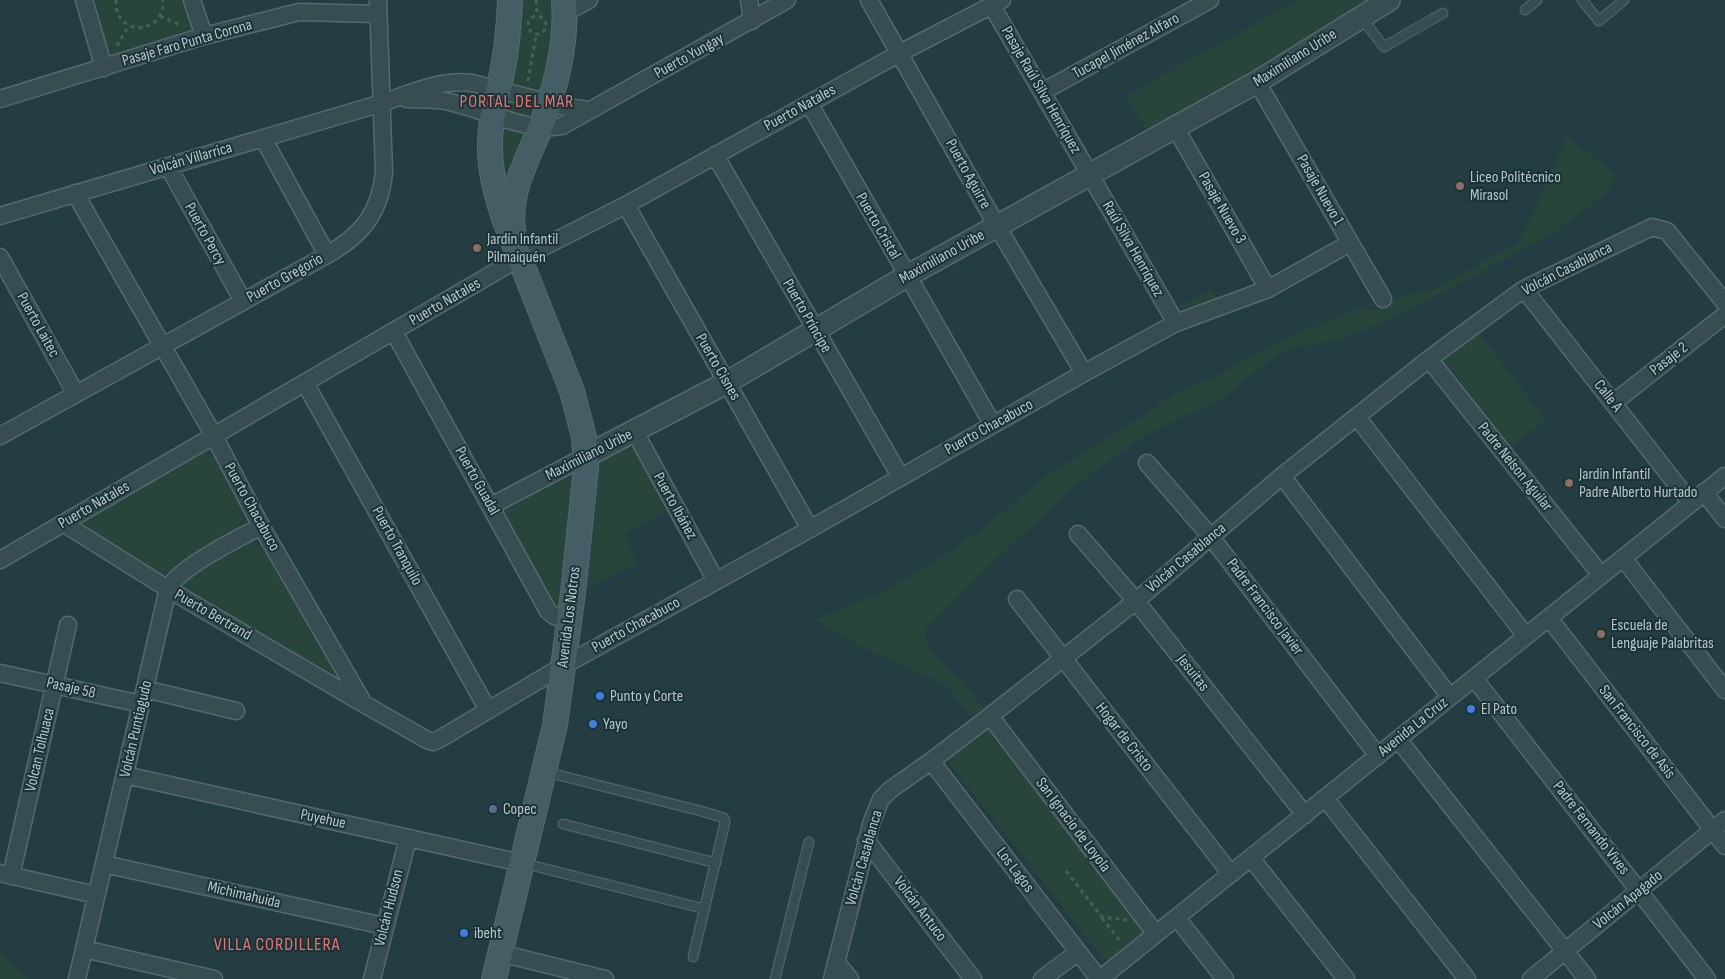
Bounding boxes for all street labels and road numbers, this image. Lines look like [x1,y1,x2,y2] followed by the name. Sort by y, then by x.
[1069,9,1183,83] street label: Tucapel Jiménez Alfaro
[120,15,254,71] street label: Pasaje Faro Punta Corona
[997,23,1085,157] street label: Pasaje Raúl Silva Henríquez
[1250,25,1340,91] street label: Maximiliano Uribe
[651,29,727,83] street label: Puerto Yungay
[761,80,839,135] street label: Puerto Natales
[941,136,995,212] street label: Puerto Aguirre
[148,138,234,180] street label: Volcán Villarrica
[1292,151,1348,229] street label: Pasaje Nuevo 1
[1194,169,1250,247] street label: Pasaje Nuevo 3
[851,189,905,263] street label: Puerto Cristal
[1098,198,1168,301] street label: Raúl Silva Henríquez
[180,199,230,269] street label: Puerto Percy
[896,226,988,288] street label: Maximiliano Uribe
[1519,238,1615,300] street label: Volcán Casablanca
[243,249,327,307] street label: Puerto Gregorio
[406,274,484,330] street label: Puerto Natales
[778,276,836,356] street label: Puerto Príncipe
[12,289,64,361] street label: Puerto Laitec
[691,330,745,404] street label: Puerto Cisnes
[1646,338,1692,380] street label: Pasaje 2
[1590,376,1626,416] street label: Calle A
[942,395,1036,459] street label: Puerto Chacabuco
[1473,419,1557,516] street label: Padre Nelson Aguilar
[542,425,636,485] street label: Maximiliano Uribe
[450,443,504,519] street label: Puerto Guadal
[220,460,284,554] street label: Puerto Chacabuco
[649,469,701,543] street label: Puerto Ibáñez
[55,477,133,533] street label: Puerto Natales
[368,503,426,589] street label: Puerto Tranquilo
[1142,519,1230,597] street label: Volcán Casablanca
[1222,555,1308,659] street label: Padre Francisco Javier
[553,565,585,669] street label: Avenida Los Notros
[171,585,255,645] street label: Puerto Bertrand
[589,593,683,657] street label: Puerto Chacabuco
[1172,650,1214,696] street label: Jesuitas
[45,673,97,703] street label: Pasaje 58
[116,679,156,779] street label: Volcán Puntiagudo
[1595,681,1680,783] street label: San Francisco de Asís
[1374,693,1452,761] street label: Avenida La Cruz
[1091,699,1157,775] street label: Hogar de Cristo
[21,706,59,794] street label: Volcan Tolhuaca
[1031,774,1115,876] street label: San Ignacio de Loyola
[1549,777,1634,879] street label: Padre Fernando Vives
[299,805,347,833] street label: Puyehue
[841,808,887,908] street label: Volcán Casablanca
[992,844,1038,896] street label: Los Lagos
[1590,866,1666,934] street label: Volcán Apagado
[370,867,408,949] street label: Volcán Hudson
[889,873,951,945] street label: Volcán Antuco
[206,877,282,913] street label: Michimahuida

